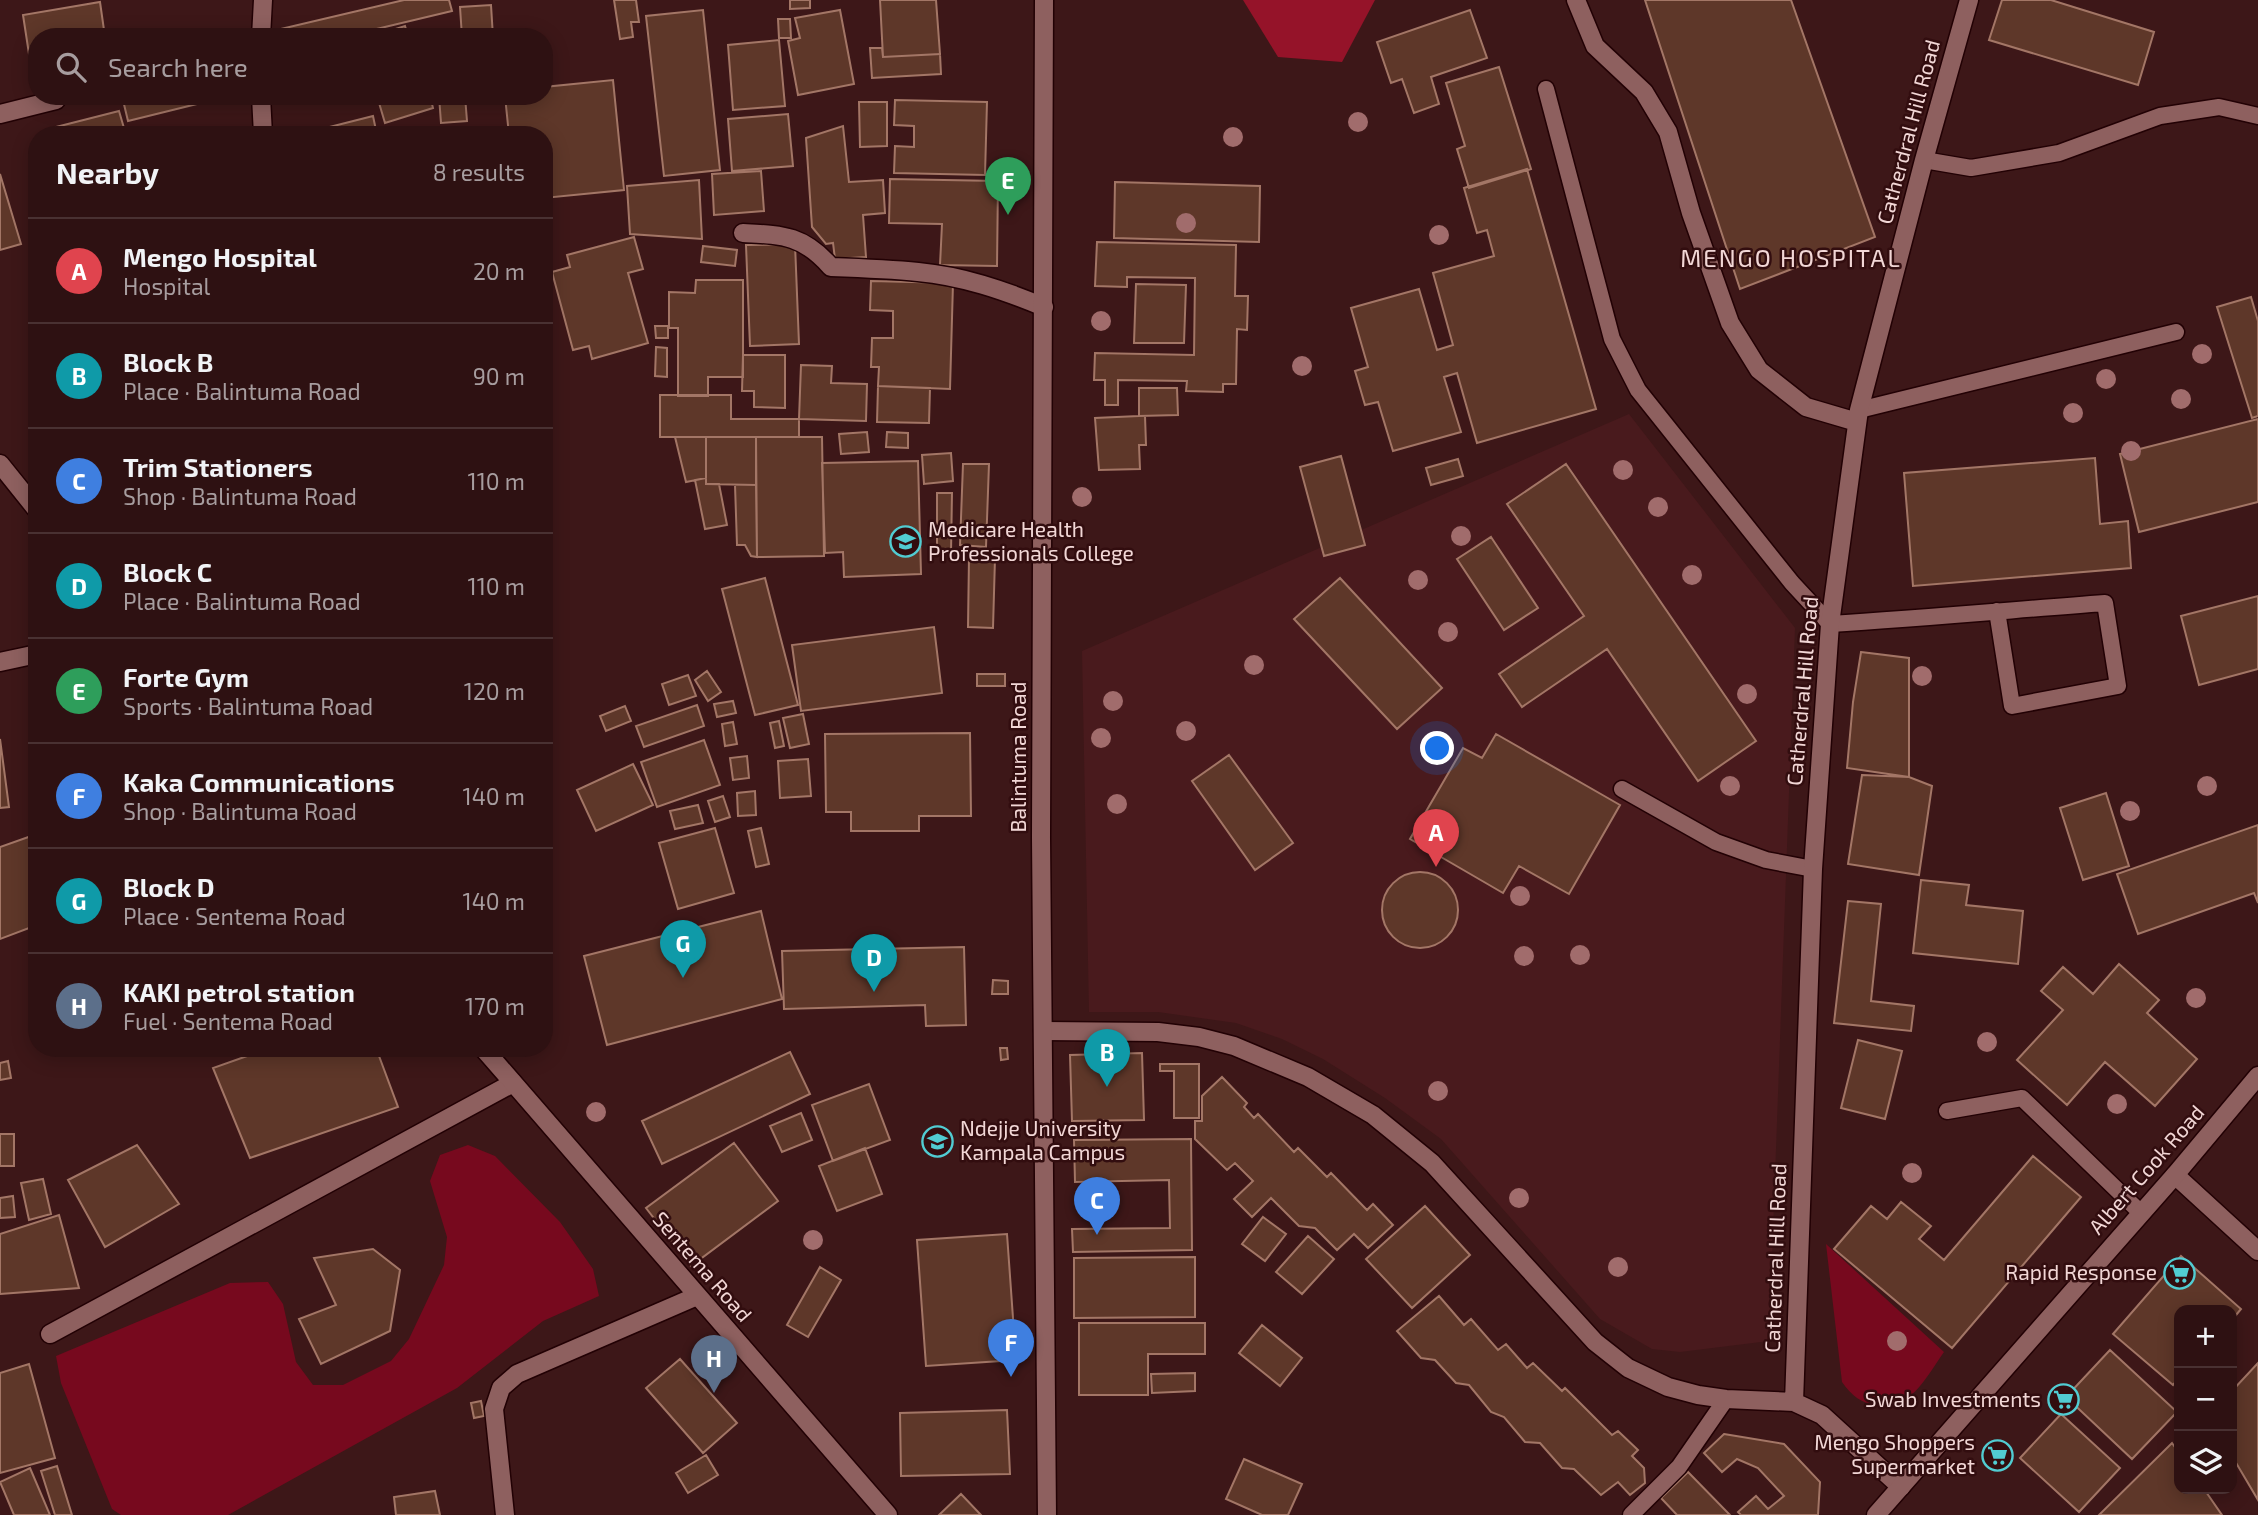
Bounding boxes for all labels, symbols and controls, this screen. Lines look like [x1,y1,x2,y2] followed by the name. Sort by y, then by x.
[28,28,553,105] search box
[1871,37,1944,227] street label: Catherdral Hill Road
[52,48,90,86] icon: search
[108,51,248,82] text: Search here
[56,154,159,190] text: Nearby
[985,157,1031,215] pin: E
[433,158,525,186] text: 8 results
[123,241,317,272] text: Mengo Hospital
[1680,243,1902,272] district label: MENGO HOSPITAL
[71,257,87,285] text: A
[473,257,525,285] text: 20 m
[123,272,210,300] text: Hospital
[123,346,213,377] text: Block B
[72,362,86,390] text: B
[473,362,525,390] text: 90 m
[123,377,361,405] text: Place · Balintuma Road
[123,451,313,482] text: Trim Stationers
[72,467,86,495] text: C
[468,467,525,495] text: 110 m
[123,482,357,510] text: Shop · Balintuma Road
[928,516,1134,565] place label: Medicare Health Professionals College
[888,525,922,559] school or university icon: Medicare Health Professionals College
[123,556,212,587] text: Block C
[71,572,87,600] text: D
[468,572,525,600] text: 110 m
[123,587,361,615] text: Place · Balintuma Road
[1781,595,1822,787] street label: Catherdral Hill Road
[123,661,249,692] text: Forte Gym
[72,677,86,705] text: E
[464,677,525,705] text: 120 m
[1005,681,1030,833] street label: Balintuma Road
[123,692,373,720] text: Sports · Balintuma Road
[1420,731,1454,765] your location
[123,766,395,797] text: Kaka Communications
[73,782,85,810] text: F
[463,782,525,810] text: 140 m
[123,797,357,825] text: Shop · Balintuma Road
[1413,809,1459,867] pin: A
[123,871,215,902] text: Block D
[72,887,86,915] text: G
[463,887,525,915] text: 140 m
[123,902,346,930] text: Place · Sentema Road
[660,920,706,978] pin: G
[851,934,897,992] pin: D
[123,976,355,1007] text: KAKI petrol station
[71,992,87,1020] text: H
[465,992,525,1020] text: 170 m
[123,1007,333,1035] text: Fuel · Sentema Road
[1084,1029,1130,1087] pin: B
[2083,1099,2209,1239] street label: Albert Cook Road
[960,1115,1125,1164] place label: Ndejje University Kampala Campus
[920,1124,954,1158] school or university icon: Ndejje University Kampala Campus
[1759,1163,1790,1353] street label: Catherdral Hill Road
[1074,1177,1120,1235] pin: C
[649,1206,758,1326] street label: Sentema Road
[2163,1256,2197,1290] supermarket icon: Rapid Response
[2005,1259,2157,1284] place label: Rapid Response
[2174,1305,2237,1494] map controls
[2174,1305,2237,1368] button: +
[988,1319,1034,1377] pin: F
[691,1335,737,1393] pin: H
[2174,1368,2237,1431] button: −
[2047,1383,2081,1417] supermarket icon: Swab Investments
[1865,1386,2041,1411] place label: Swab Investments
[1814,1429,1975,1478] place label: Mengo Shoppers Supermarket
[2174,1431,2237,1494] button: layers
[1981,1438,2015,1472] supermarket icon: Mengo Shoppers Supermarket

